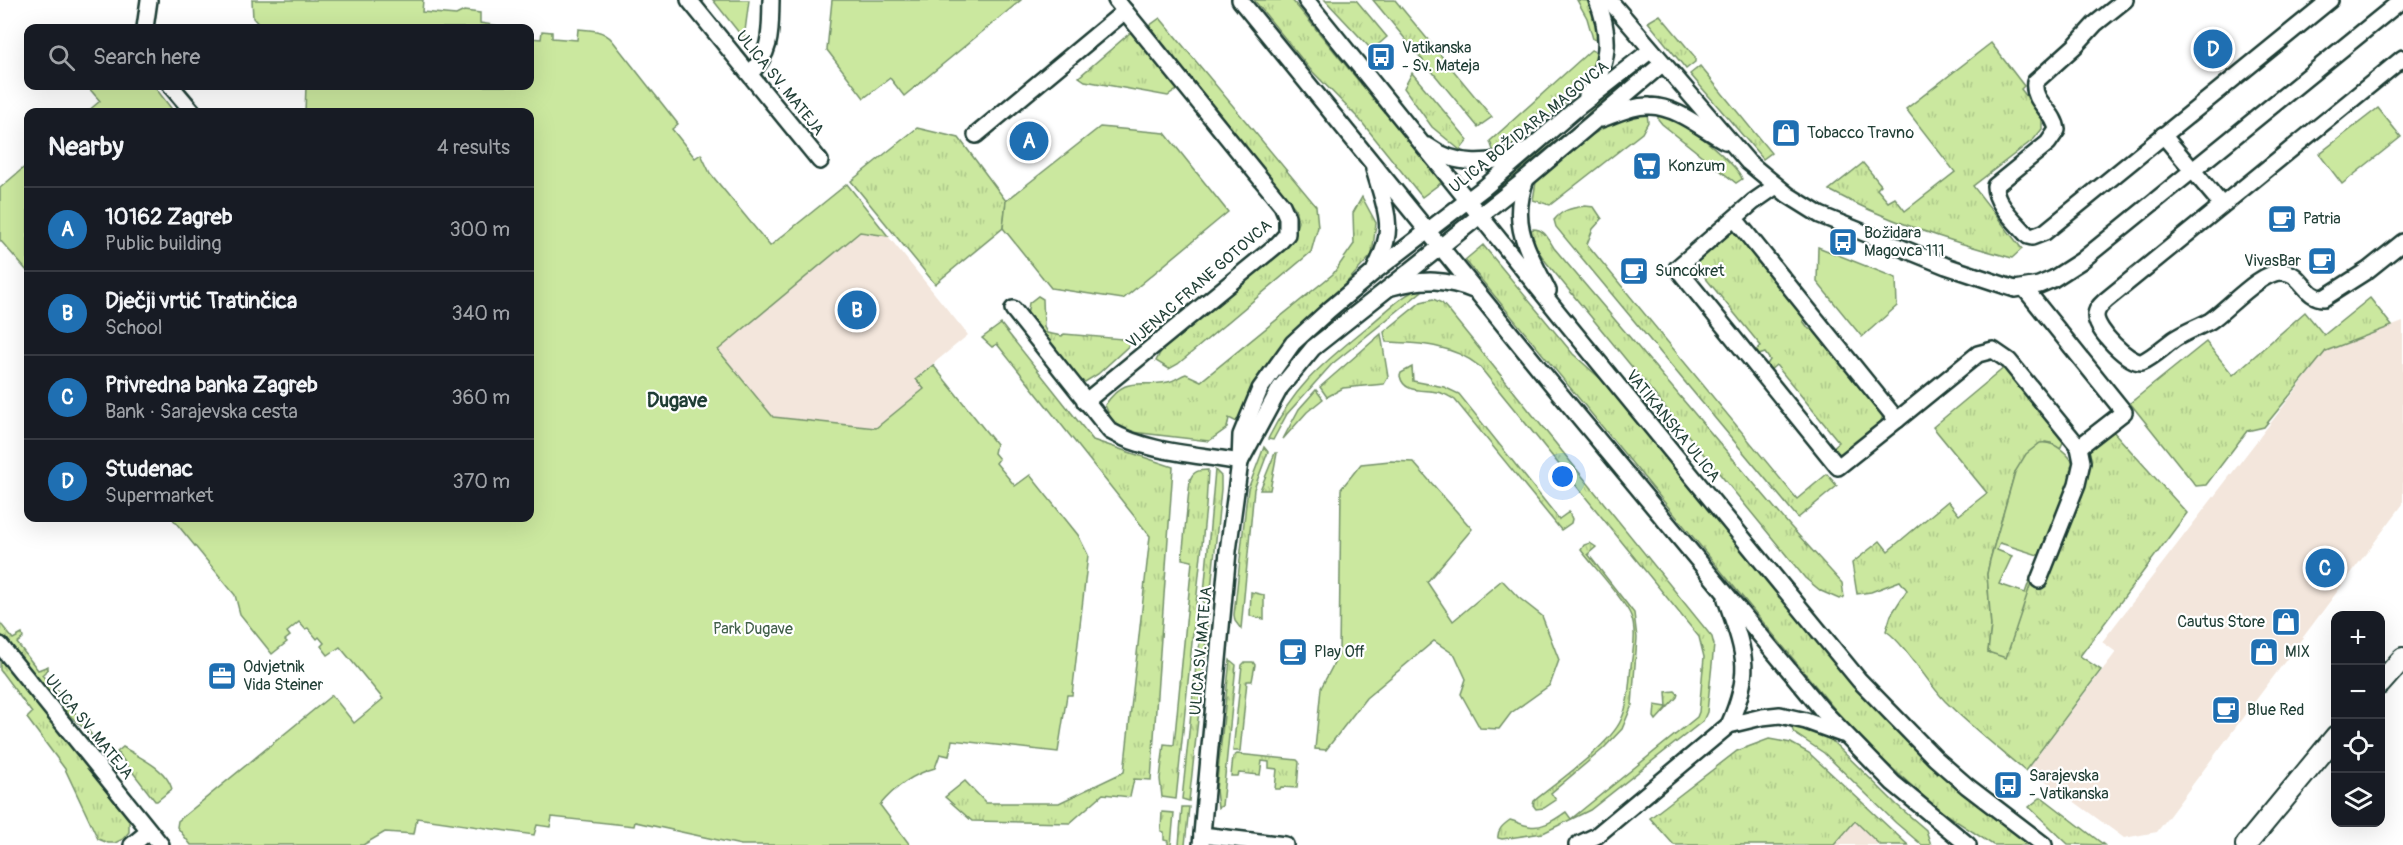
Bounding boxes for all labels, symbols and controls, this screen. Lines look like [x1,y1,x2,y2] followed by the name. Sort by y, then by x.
[24,24,534,90] search box
[732,26,828,140] street label: ULICA SV. MATEJA
[2194,26,2232,72] pin: D
[1402,38,1480,76] place label: Vatikanska - Sv. Mateja
[45,41,78,74] icon: search
[1365,41,1397,73] bus stop icon: Vatikanska - Sv. Mateja
[93,43,200,71] text: Search here
[1445,57,1613,197] street label: ULICA BOŽIDARA MAGOVCA
[1770,117,1802,149] shop icon: Tobacco Travno
[1010,118,1048,164] pin: A
[1807,123,1914,143] place label: Tobacco Travno
[48,131,124,163] text: Nearby
[437,135,510,160] text: 4 results
[1631,150,1663,182] supermarket icon: Konzum
[1668,156,1725,176] place label: Konzum
[105,203,232,231] text: 10162 Zagreb
[2266,203,2298,235] cafe icon: Patria
[2303,209,2341,229] place label: Patria
[1122,215,1276,353] street label: VIJENAC FRANE GOTOVCA
[61,217,74,242] text: A
[449,217,510,242] text: 300 m
[1864,223,1945,261] place label: Božidara Magovca 111
[1827,226,1859,258] bus stop icon: Božidara Magovca 111
[105,231,221,256] text: Public building
[2306,245,2338,277] cafe icon: VivasBar
[2244,251,2301,271] place label: VivasBar
[1618,255,1650,287] cafe icon: Suncokret
[1655,261,1725,281] place label: Suncokret
[105,287,297,315] text: Dječji vrtić Tratinčica
[838,288,876,332] pin: B
[62,301,73,326] text: B
[451,301,510,326] text: 340 m
[105,315,162,340] text: School
[1622,366,1724,486] street label: VATIKANSKA ULICA
[105,371,318,399] text: Privredna banka Zagreb
[61,385,74,410] text: C
[451,385,510,410] text: 360 m
[647,388,708,413] district label: Dugave
[105,399,298,424] text: Bank · Sarajevska cesta
[105,455,193,483] text: Studenac
[1548,462,1577,491] your location
[61,469,74,494] text: D
[453,469,510,494] text: 370 m
[105,483,214,508] text: Supermarket
[2306,546,2344,590] pin: C
[1185,586,1217,716] street label: ULICA SV. MATEJA
[2270,606,2302,638] shop icon: Cautus Store
[2331,611,2385,827] map controls
[2331,611,2385,665] button: +
[2177,612,2265,632] place label: Cautus Store
[713,619,793,639] park label: Park Dugave
[1277,636,1309,668] cafe icon: Play Off
[2248,636,2280,668] shop icon: MIX
[1314,642,1366,662] place label: Play Off
[2285,642,2310,662] place label: MIX
[243,657,323,695] place label: Odvjetnik Vida Steiner
[206,660,238,692] office icon: Odvjetnik Vida Steiner
[2331,665,2385,719] button: −
[41,670,137,784] street label: ULICA SV. MATEJA
[2210,694,2242,726] cafe icon: Blue Red
[2247,700,2304,720] place label: Blue Red
[2331,719,2385,773] button: locate
[2029,766,2109,804] place label: Sarajevska - Vatikanska
[1992,769,2024,801] bus stop icon: Sarajevska - Vatikanska
[2331,773,2385,827] button: layers

